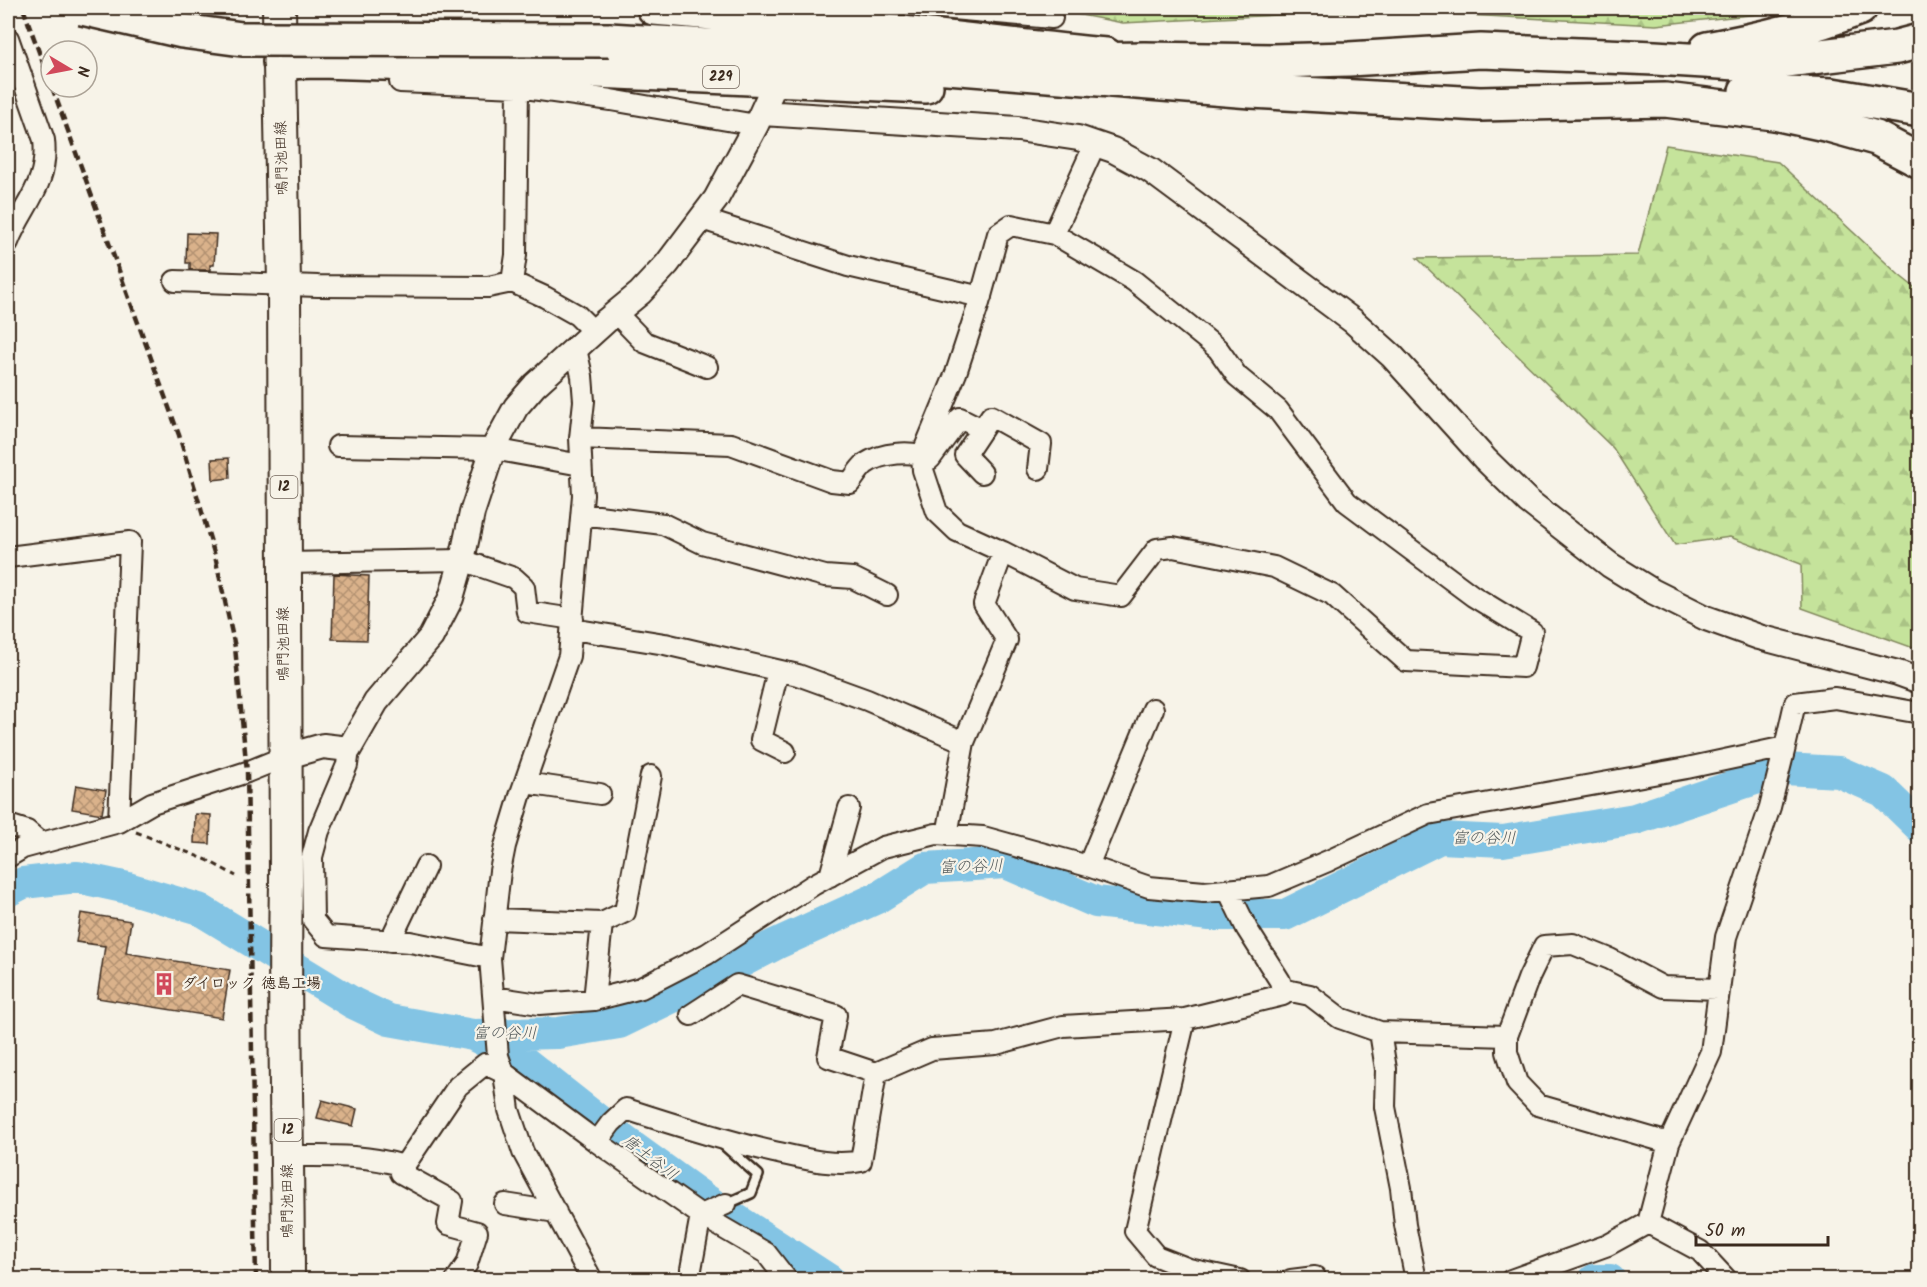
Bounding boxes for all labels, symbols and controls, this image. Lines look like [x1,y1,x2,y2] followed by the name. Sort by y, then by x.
[39,39,99,99] north arrow
[69,64,95,78] text: N
[703,66,739,88] road number: 229
[269,120,295,196] street label: 鳴門池田線
[270,476,298,498] road number: 12
[272,606,296,682] street label: 鳴門池田線
[1452,826,1516,851] water label: 富の谷川
[939,853,1003,881] water label: 富の谷川
[151,971,177,997] building icon: ダイロック 徳島工場
[182,972,321,996] place label: ダイロック 徳島工場
[473,1021,537,1046] water label: 富の谷川
[274,1119,302,1141] road number: 12
[617,1129,683,1187] water label: 唐土谷川
[276,1163,300,1239] street label: 鳴門池田線
[1696,1209,1828,1247] scale bar
[1705,1217,1745,1246] text: 50 m

